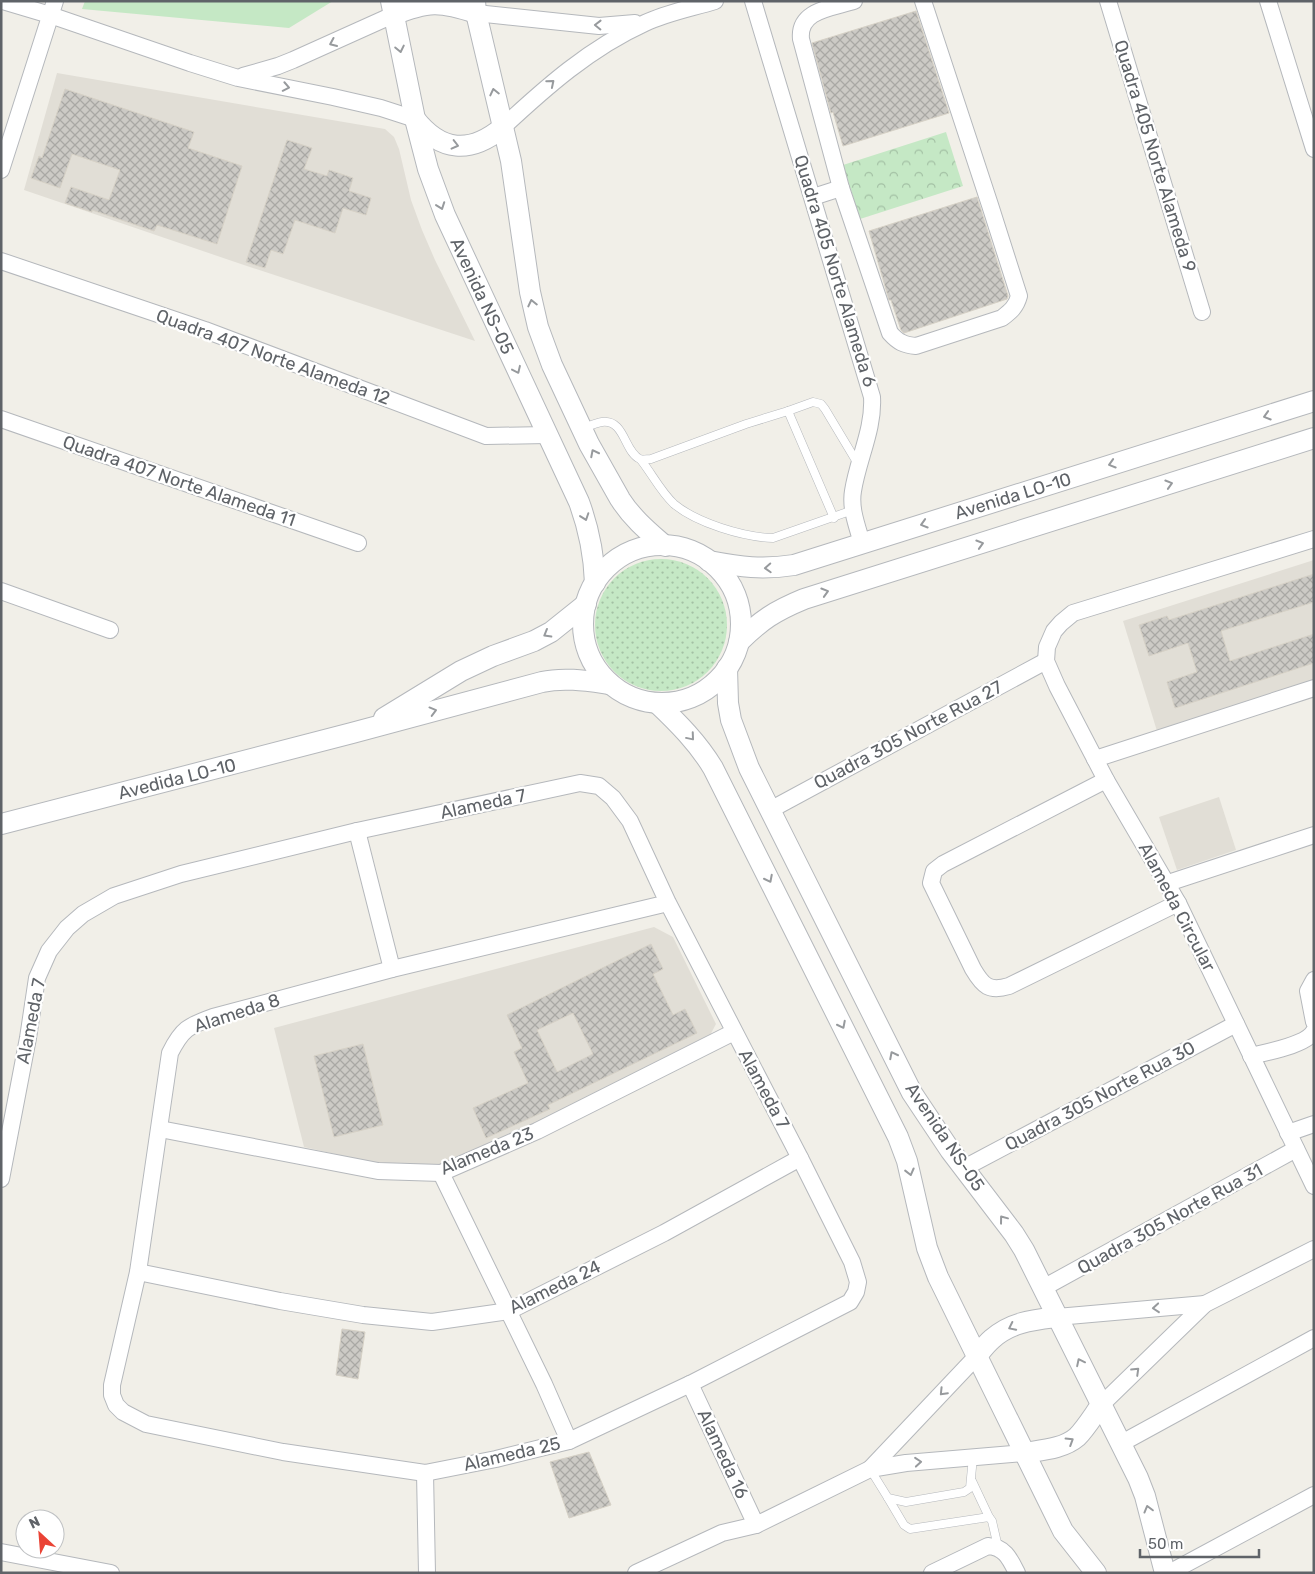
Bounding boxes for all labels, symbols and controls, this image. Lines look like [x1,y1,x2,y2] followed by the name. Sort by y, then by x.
[594,20,602,31] one-way arrow
[329,36,338,46] one-way arrow
[1109,37,1201,275] street label: Quadra 405 Norte Alameda 9
[394,45,405,54] one-way arrow
[546,80,555,89] one-way arrow
[282,82,291,92] one-way arrow
[489,87,500,96] one-way arrow
[450,139,459,150] one-way arrow
[789,152,881,390] street label: Quadra 405 Norte Alameda 6
[435,201,445,210] one-way arrow
[445,234,519,358] street label: Avenida NS-05
[527,299,538,308] one-way arrow
[153,304,393,410] street label: Quadra 407 Norte Alameda 12
[510,364,520,373] one-way arrow
[1264,410,1272,420] one-way arrow
[60,431,298,531] street label: Quadra 407 Norte Alameda 11
[590,449,600,458] one-way arrow
[1109,459,1117,469] one-way arrow
[952,468,1074,524] street label: Avenida LO-10
[1164,480,1172,490] one-way arrow
[579,512,589,521] one-way arrow
[920,518,928,528] one-way arrow
[975,539,984,549] one-way arrow
[764,562,772,573] one-way arrow
[821,588,829,598] one-way arrow
[544,627,553,637] one-way arrow
[810,676,1006,794] street label: Quadra 305 Norte Rua 27
[429,707,437,717] one-way arrow
[685,732,694,741] one-way arrow
[116,754,238,804] street label: Avedida LO-10
[438,784,528,824] street label: Alameda 7
[1134,839,1220,975] street label: Alameda Circular
[763,874,773,883] one-way arrow
[12,976,50,1066] street label: Alameda 7
[191,989,283,1037] street label: Alameda 8
[835,1020,846,1029] one-way arrow
[1001,1036,1199,1156] street label: Quadra 305 Norte Rua 30
[734,1046,794,1132] street label: Alameda 7
[889,1051,899,1060] one-way arrow
[901,1079,989,1195] street label: Avenida NS-05
[437,1122,537,1180] street label: Alameda 23
[1074,1159,1266,1279] street label: Quadra 305 Norte Rua 31
[904,1167,915,1176] one-way arrow
[1000,1216,1008,1225] one-way arrow
[506,1255,604,1319] street label: Alameda 24
[1152,1302,1160,1313] one-way arrow
[1008,1321,1017,1331] one-way arrow
[1075,1358,1086,1367] one-way arrow
[1130,1368,1139,1377] one-way arrow
[940,1387,949,1396] one-way arrow
[693,1406,753,1502] street label: Alameda 16
[461,1432,563,1476] street label: Alameda 25
[1064,1437,1073,1447] one-way arrow
[914,1457,922,1468] one-way arrow
[1143,1504,1154,1513] one-way arrow
[15,1509,65,1559] north arrow
[26,1513,43,1533] text: N
[1140,1526,1259,1558] scale bar
[1148,1535,1183,1553] text: 50 m

